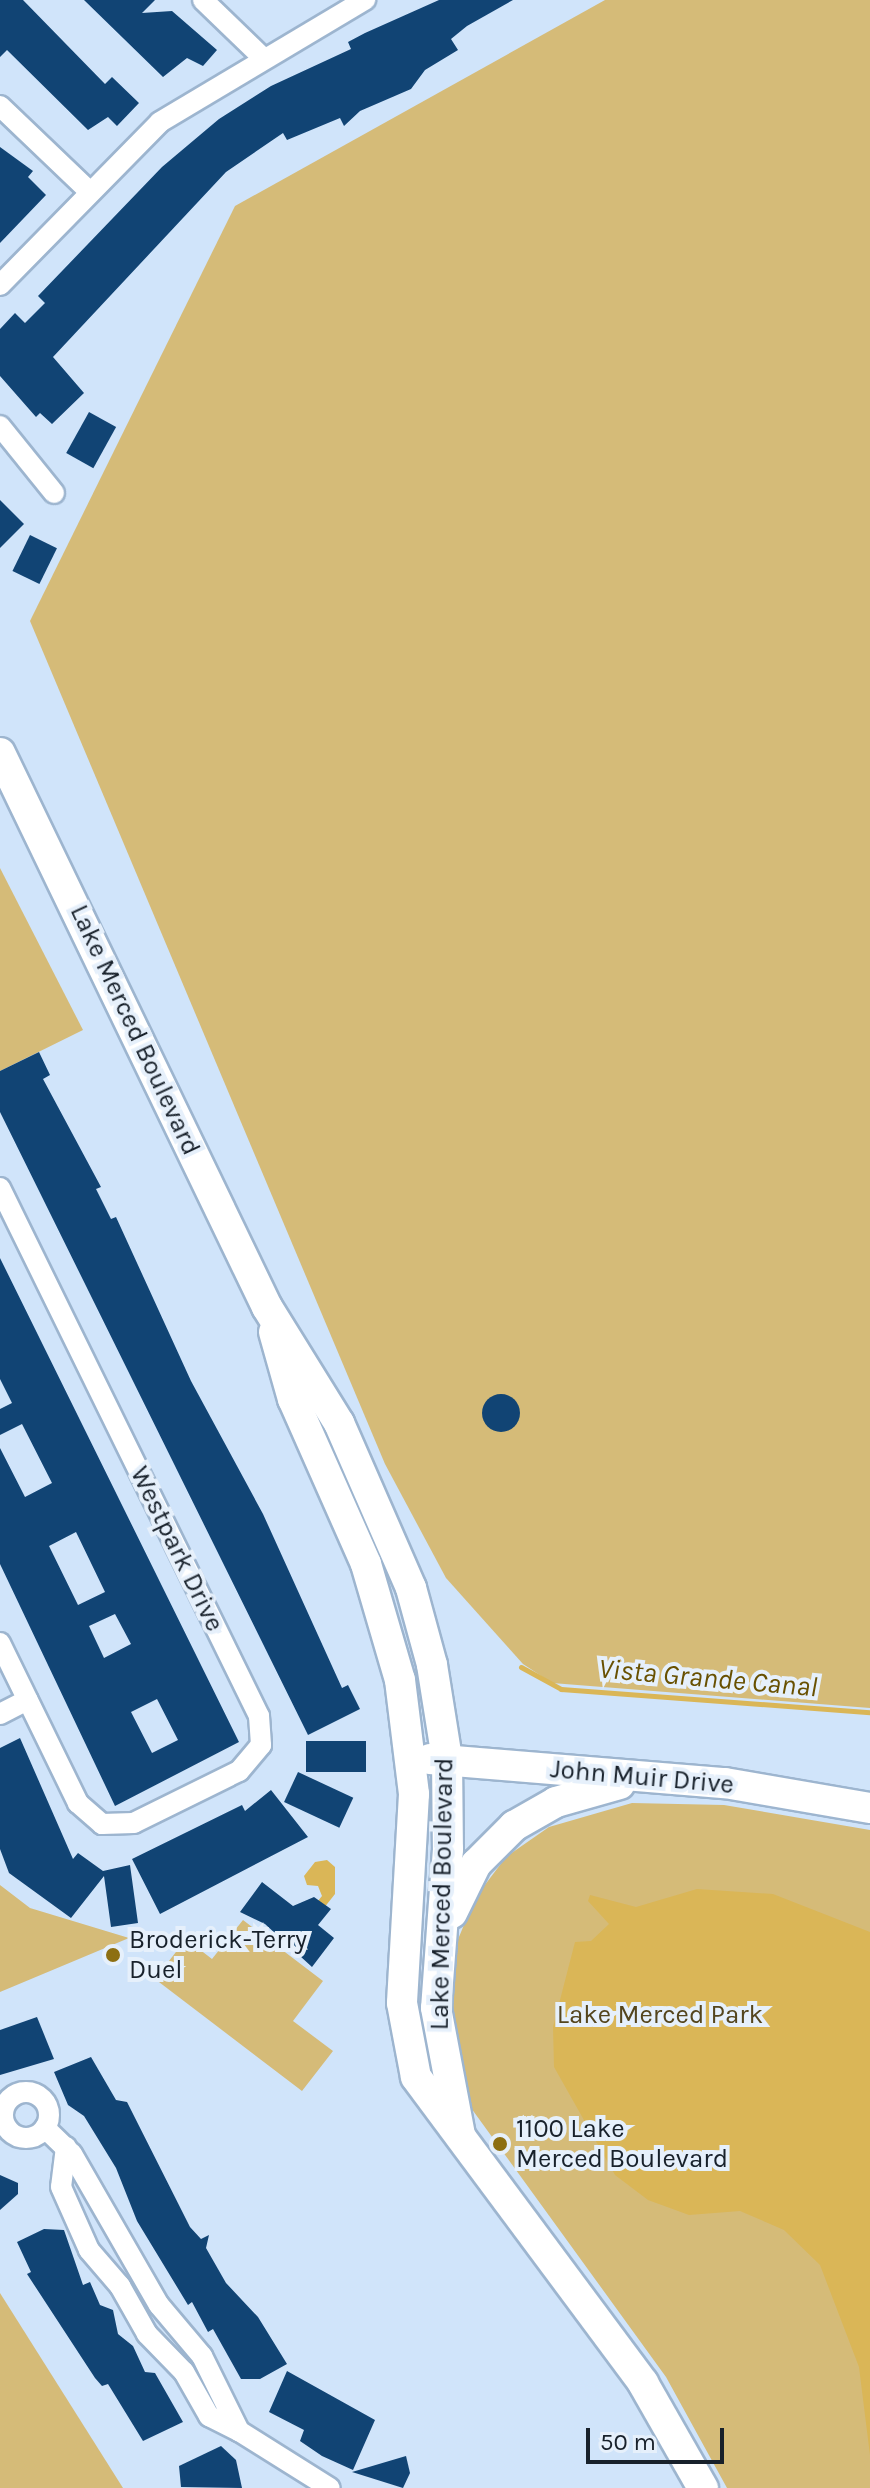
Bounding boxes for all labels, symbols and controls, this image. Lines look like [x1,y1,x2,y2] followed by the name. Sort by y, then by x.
[63,900,207,1160] street label: Lake Merced Boulevard
[124,1461,230,1637] street label: Westpark Drive
[597,1652,819,1704] water label: Vista Grande Canal
[549,1753,735,1801] street label: John Muir Drive
[424,1757,460,2031] street label: Lake Merced Boulevard
[129,1924,307,1986] place label: Broderick-Terry Duel
[104,1946,122,1964] marker: Broderick-Terry Duel
[557,1999,763,2031] park label: Lake Merced Park
[516,2113,728,2174] place label: 1100 Lake Merced Boulevard
[491,2135,509,2153] marker: 1100 Lake Merced Boulevard
[590,2412,728,2462] scale bar
[600,2428,656,2456] text: 50 m

